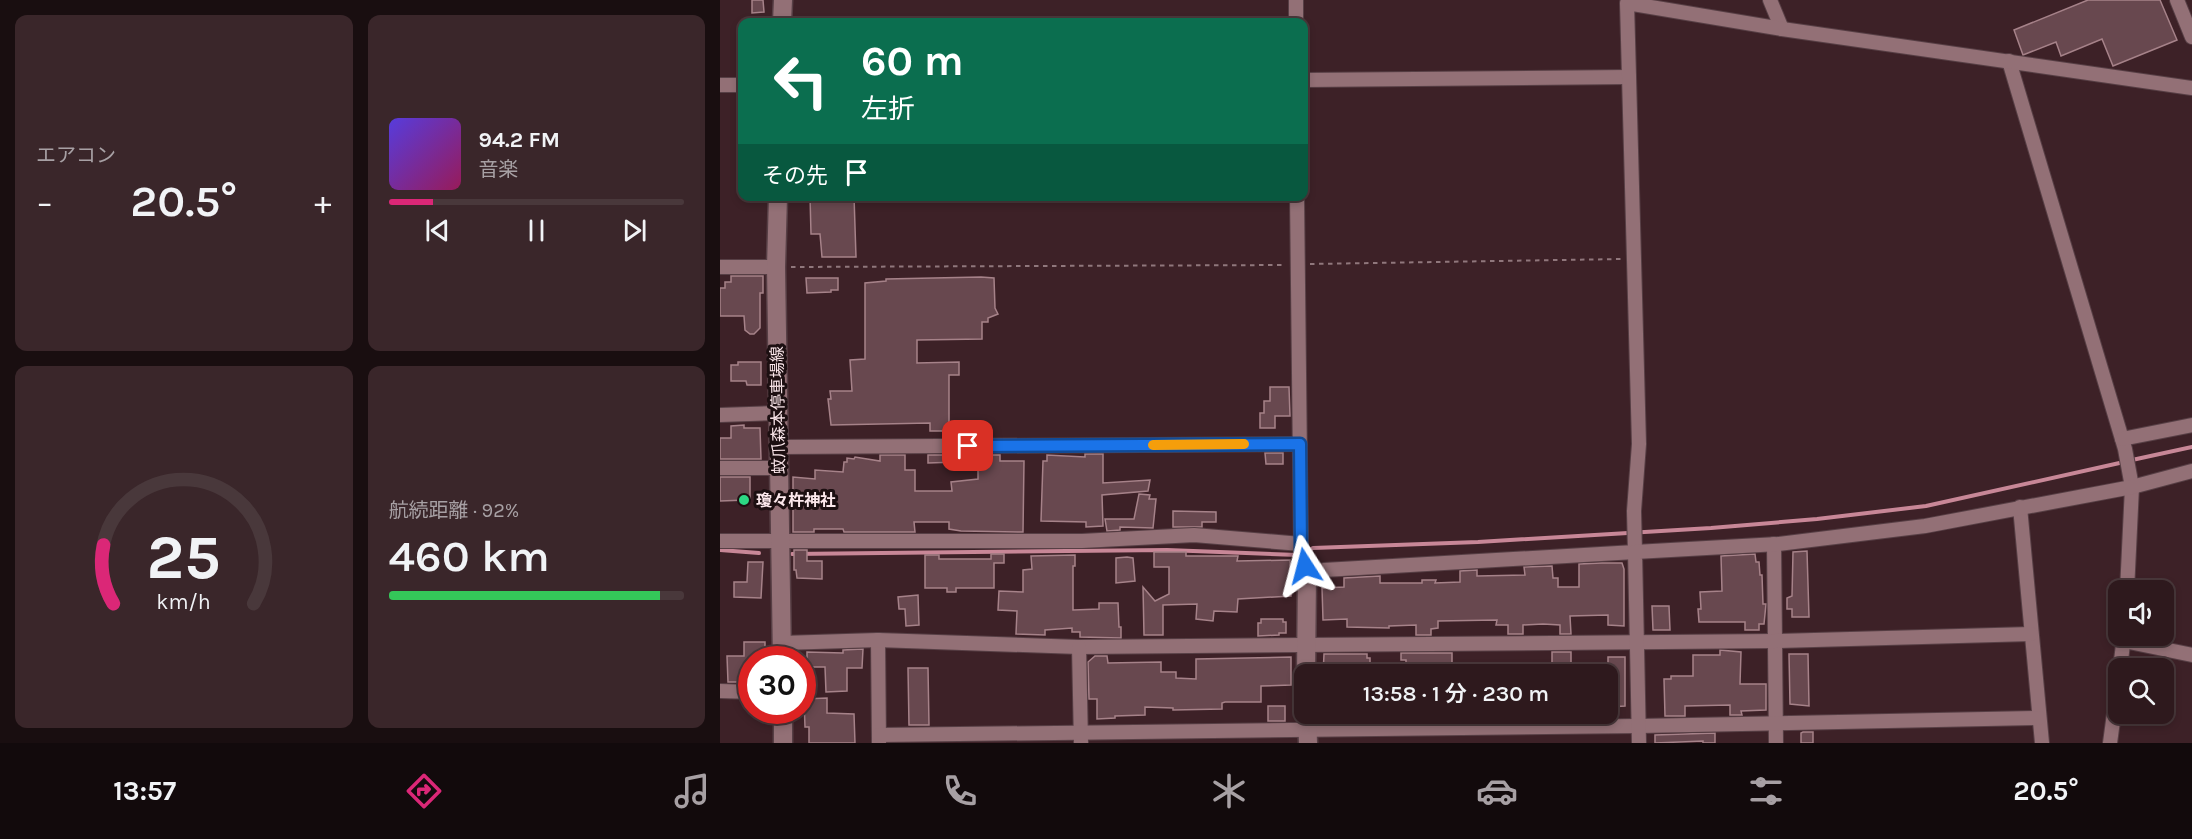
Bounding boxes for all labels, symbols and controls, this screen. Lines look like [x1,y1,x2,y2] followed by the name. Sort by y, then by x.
[861,36,964,86] text: 60 m
[762,42,840,120] icon: left
[861,93,915,125] text: 左折
[479,127,560,153] text: 94.2 FM
[36,144,116,167] text: エアコン
[840,156,873,189] icon: arrive
[479,158,519,181] text: 音楽
[762,163,828,189] text: その先
[130,175,237,227] text: 20.5°
[36,183,53,221] text: −
[314,183,332,221] text: +
[421,214,454,247] icon: previous
[520,214,553,247] icon: pause
[618,214,651,247] icon: next
[767,346,789,474] street label: 蚊爪森本停車場線
[942,420,993,471] pin
[951,429,984,462] icon: arrive
[756,491,836,510] place label: 瓊々杵神社
[737,493,751,507] marker: 瓊々杵神社
[389,499,519,522] text: 航続距離 · 92%
[147,521,221,594] text: 25
[389,530,550,582] text: 460 km
[1273,534,1337,598] position arrow
[2108,580,2174,724] map controls
[2108,580,2174,646] button: sound
[157,589,211,614] text: km/h
[738,646,816,724] speed limit sign: 30
[2108,658,2174,724] button: search
[1363,681,1549,707] text: 13:58 · 1 分 · 230 m
[403,770,445,812] icon: directions
[671,770,713,812] icon: music
[939,770,981,812] icon: phone
[1208,770,1250,812] icon: climate
[1476,770,1518,812] icon: car
[1745,770,1787,812] icon: filters
[113,775,176,807] text: 13:57
[2013,775,2079,807] text: 20.5°

